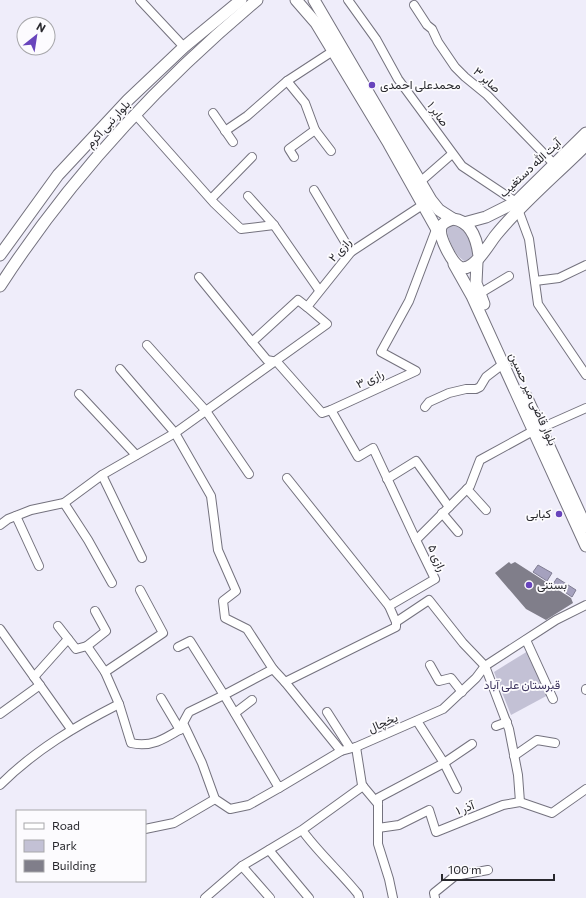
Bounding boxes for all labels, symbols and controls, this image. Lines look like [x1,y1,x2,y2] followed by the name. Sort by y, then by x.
[16,16,56,56] north arrow
[34,19,48,35] text: N
[470,63,504,97] street label: صابر ۳
[380,77,461,93] place label: محمدعلی احمدی
[367,80,377,90] marker: محمدعلی احمدی
[82,96,134,152] street label: بلوار نبی اکرم
[424,98,452,130] street label: صابر ۱
[496,134,565,200] street label: آیت الله دستغیب
[325,235,355,265] street label: رازی ۲
[505,350,561,448] street label: بلوار قاضی میر حسین
[354,366,386,392] street label: رازی ۳
[526,506,551,522] place label: کبابی
[554,509,564,519] marker: کبابی
[424,542,450,574] street label: رازی ۵
[537,577,567,593] place label: بستنی
[524,580,534,590] marker: بستنی
[484,677,560,693] park label: قبرستان علی آباد
[366,709,401,736] street label: یخچال
[454,797,478,819] street label: آذر ۱
[16,810,146,882] legend
[52,818,80,832] text: Road
[52,838,78,852] text: Park
[442,856,554,882] scale bar
[52,858,96,872] text: Building
[448,862,482,876] text: 100 m

